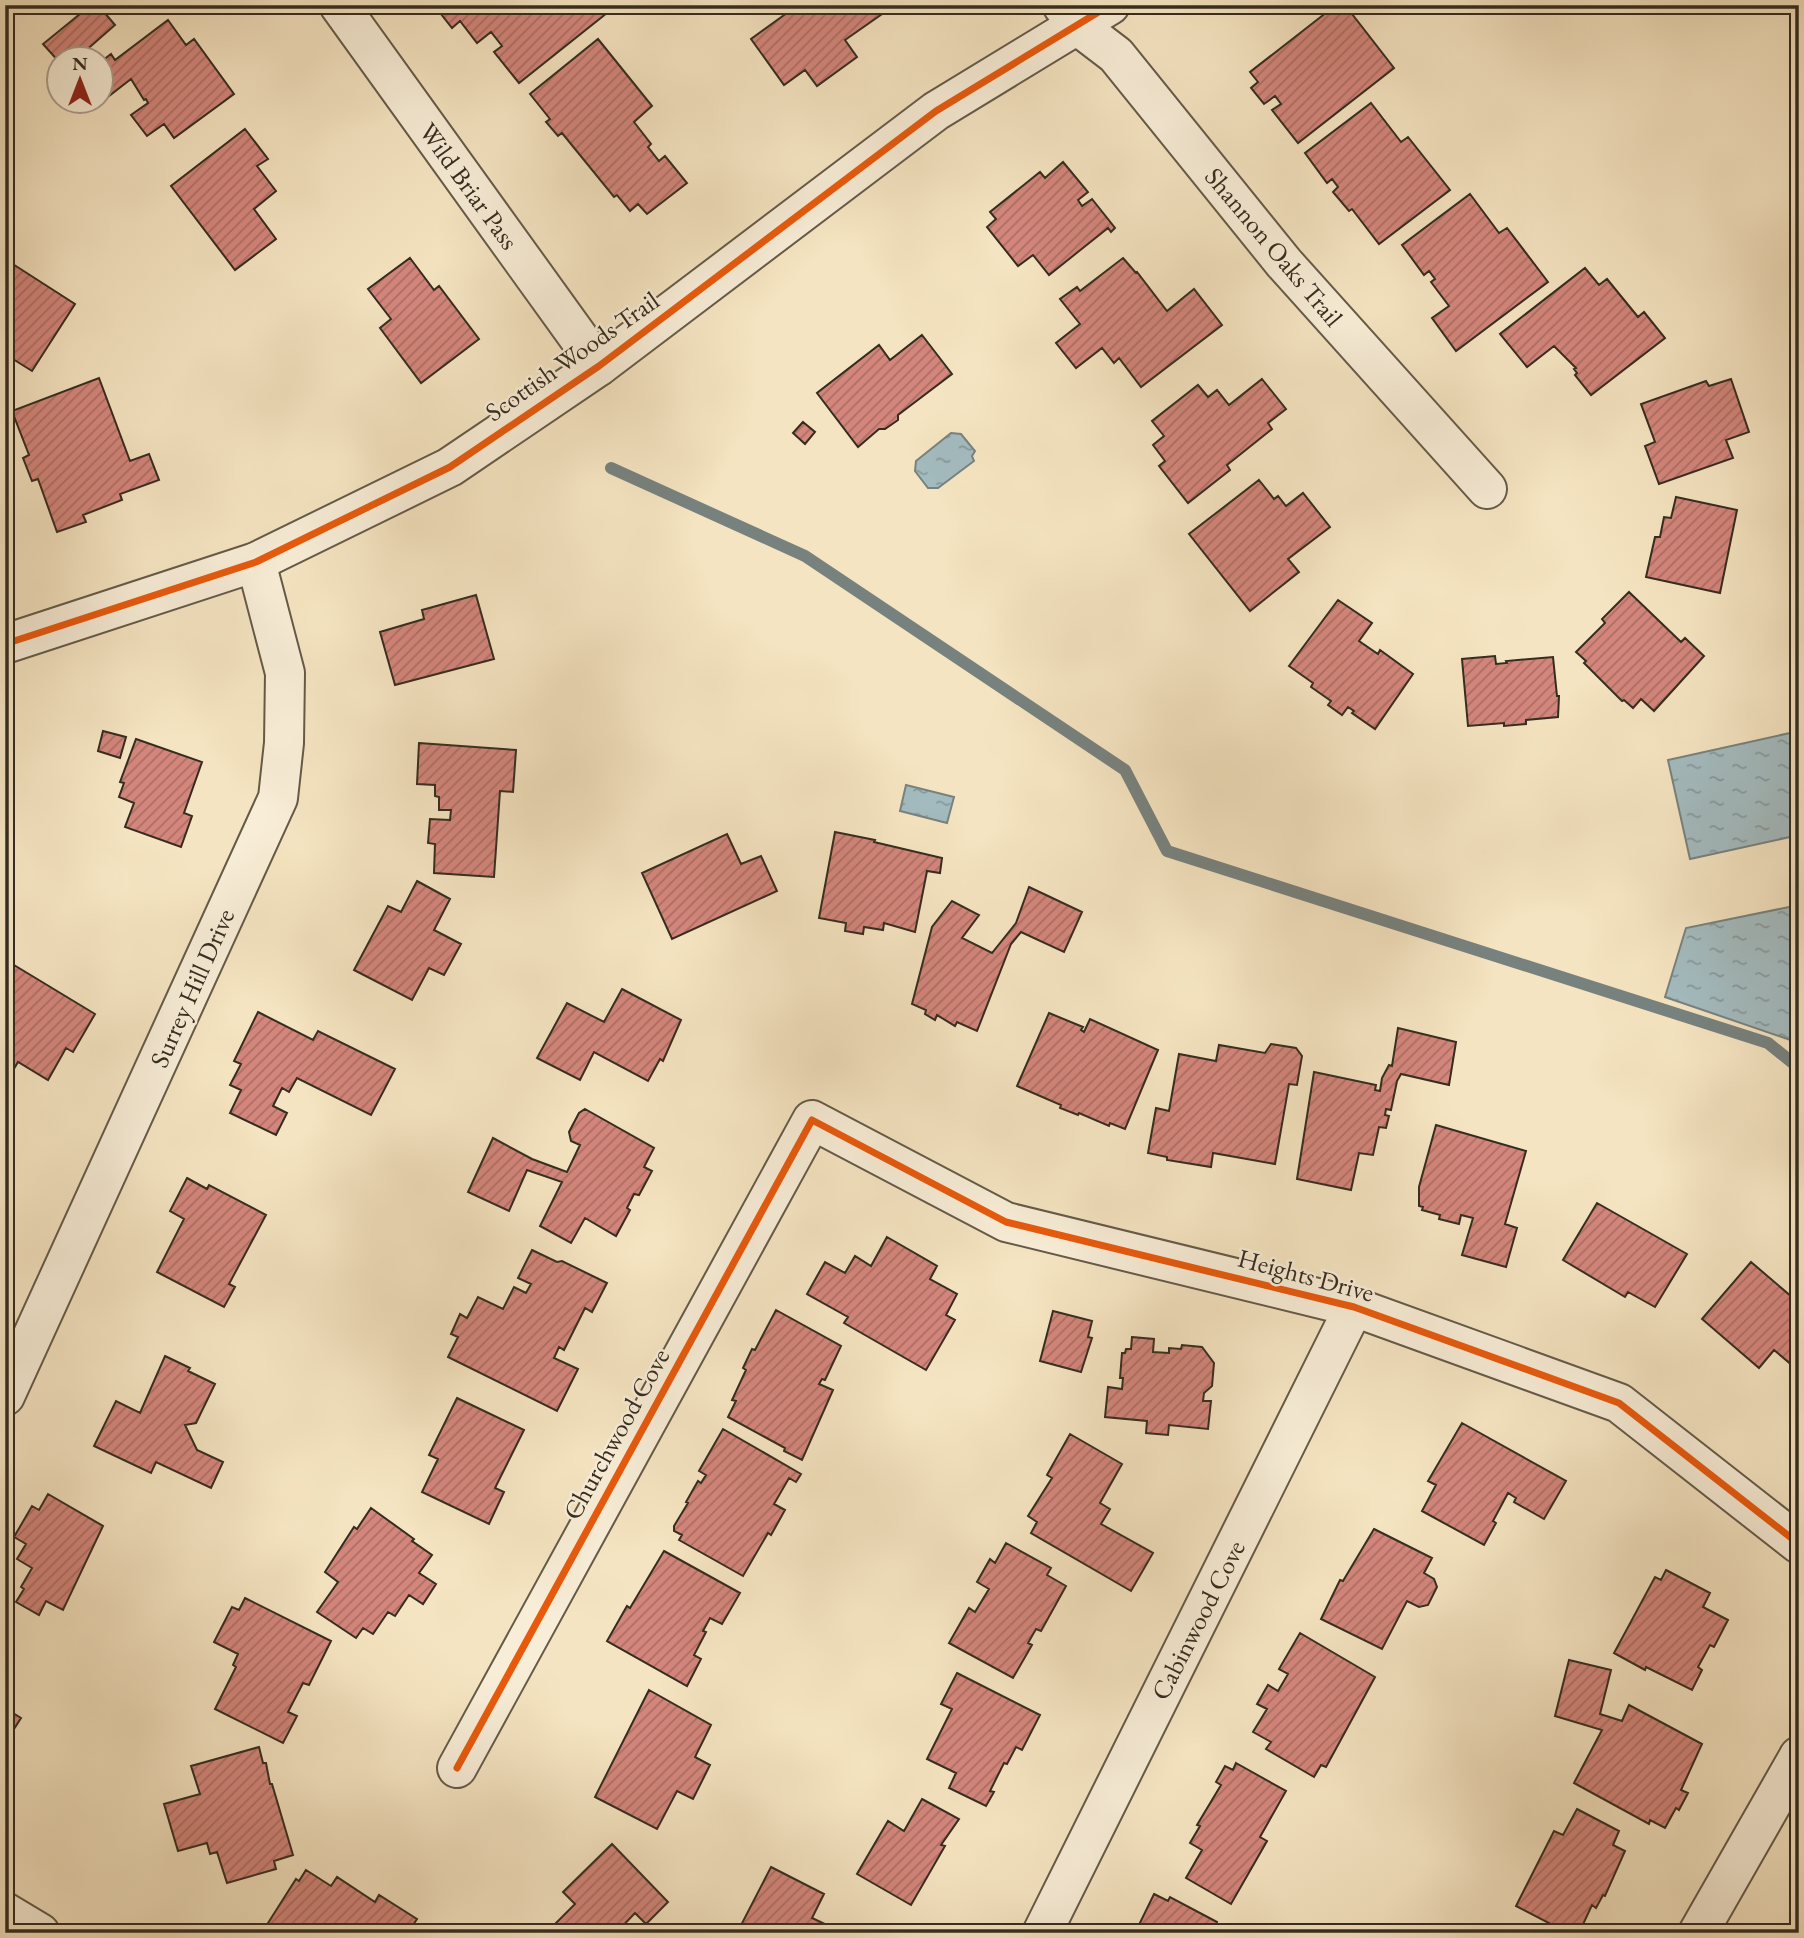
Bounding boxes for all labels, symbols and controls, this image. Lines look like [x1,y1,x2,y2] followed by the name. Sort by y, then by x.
[46,46,116,116] north arrow
[72,51,88,76] text: N
[411,116,527,256] street label: Wild Briar Pass
[1197,160,1351,334] street label: Shannon Oaks Trail
[478,283,666,429] street label: Scottish Woods Trail
[142,903,242,1073] street label: Surrey Hill Drive
[1234,1241,1378,1309] street label: Heights Drive
[555,1342,677,1526] street label: Churchwood Cove
[1143,1534,1253,1706] street label: Cabinwood Cove

